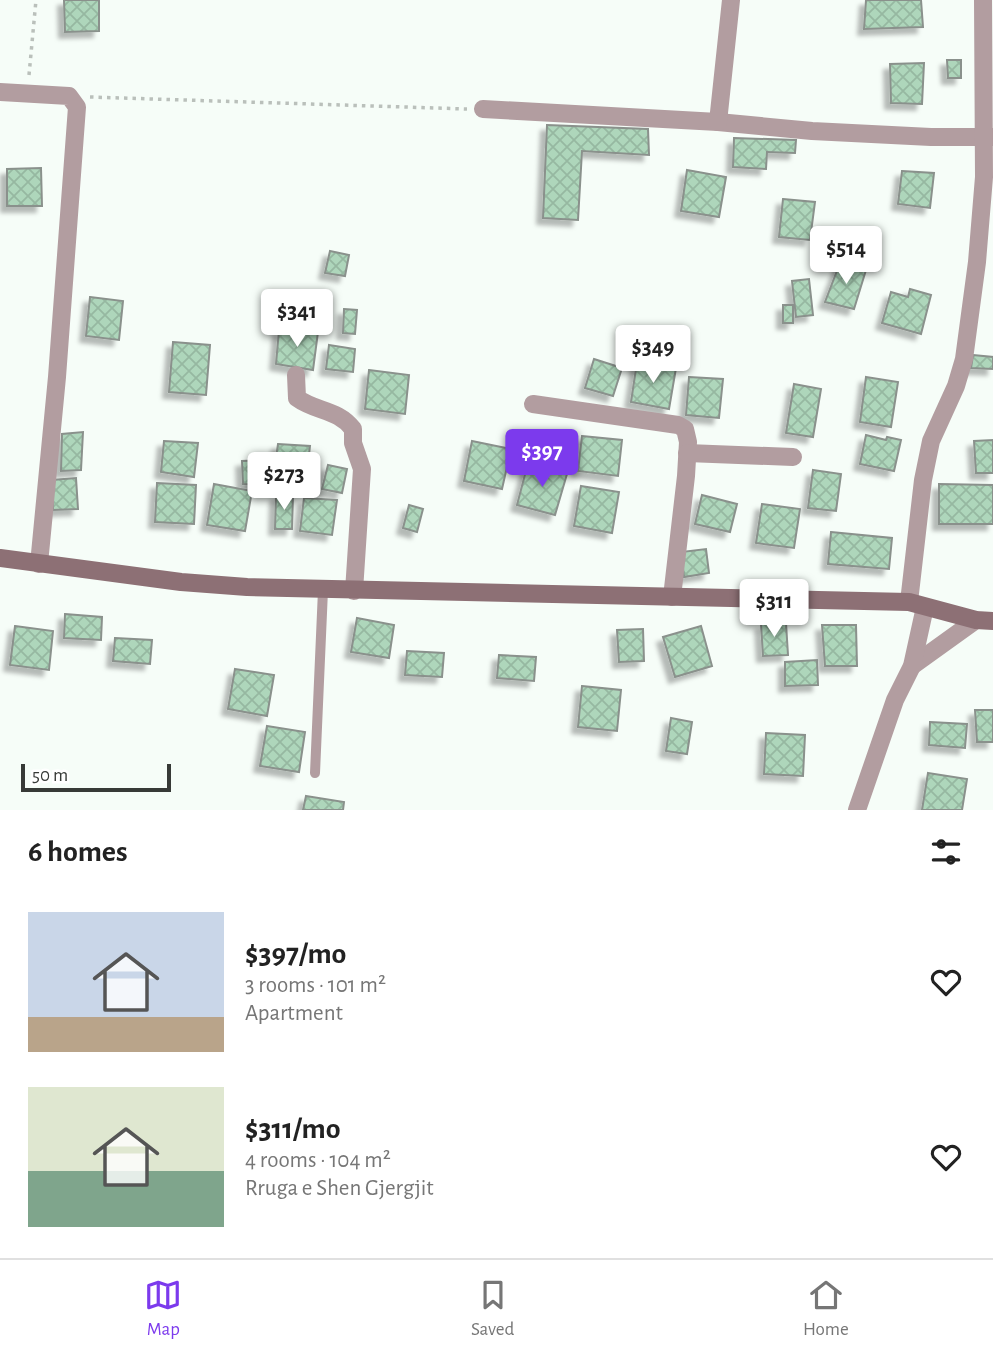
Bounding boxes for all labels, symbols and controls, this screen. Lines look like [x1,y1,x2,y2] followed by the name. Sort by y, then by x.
[805,226,887,286] pin: $514
[826,237,866,260] text: $514
[256,290,338,349] pin: $341
[277,300,317,323] text: $341
[612,326,694,385] pin: $349
[632,336,674,359] text: $349
[501,430,583,489] pin: $397
[521,440,563,463] text: $397
[243,452,325,512] pin: $273
[263,463,305,486] text: $273
[733,580,815,639] pin: $311
[756,590,792,613] text: $311
[21,761,172,793] scale bar
[32,766,68,785] text: 50 m
[927,833,965,871] icon: filters
[28,837,128,867] text: 6 homes
[245,939,346,969] text: $397/mo
[84,940,168,1024] icon: home
[927,963,965,1001] icon: heart
[245,974,386,997] text: 3 rooms · 101 m²
[245,1002,343,1025] text: Apartment
[245,1114,341,1144] text: $311/mo
[84,1115,168,1199] icon: home
[927,1138,965,1176] icon: heart
[245,1149,391,1172] text: 4 rooms · 104 m²
[245,1177,434,1200] text: Rruga e Shen Gjergjit
[144,1276,182,1341] tab: Map
[471,1276,514,1341] tab: Saved
[803,1276,849,1341] tab: Home

